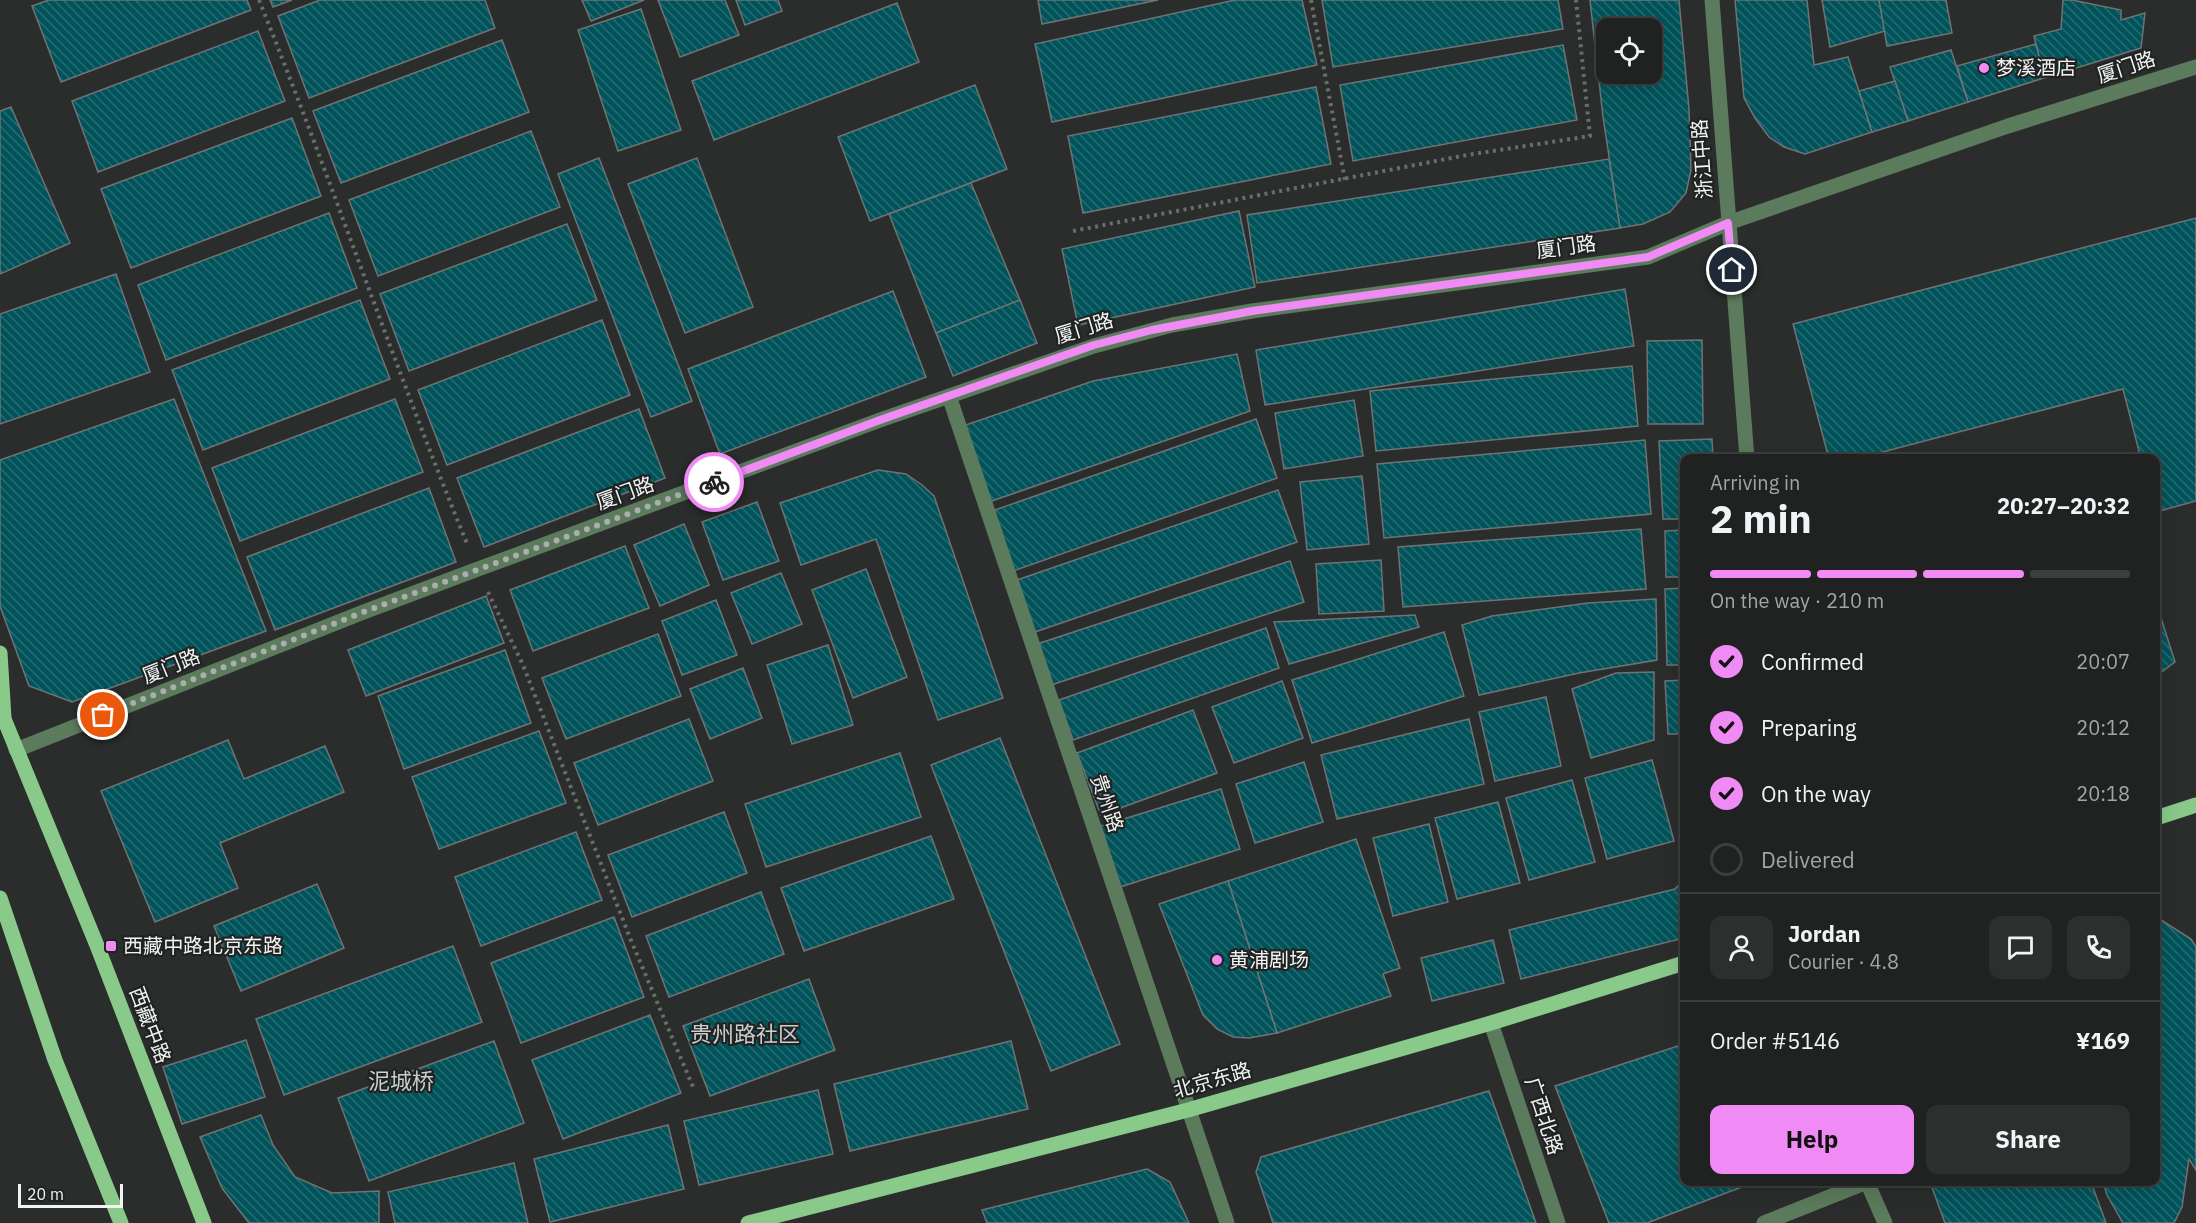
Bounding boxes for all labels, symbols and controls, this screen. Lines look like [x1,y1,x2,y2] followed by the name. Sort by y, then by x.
[1596,18,1662,84] map controls
[1596,18,1662,84] button: locate
[2093,44,2159,89] street label: 厦门路
[1996,54,2076,81] place label: 梦溪酒店
[1977,61,1991,75] marker: 梦溪酒店
[1685,118,1718,200] street label: 浙江中路
[1534,229,1598,264] street label: 厦门路
[1706,244,1757,295] pin
[1715,253,1748,286] icon: home
[1051,306,1116,349] street label: 厦门路
[684,452,744,512] courier
[698,466,731,499] icon: bike
[1710,469,1800,496] text: Arriving in
[592,470,658,515] street label: 厦门路
[1997,491,2130,520] text: 20:27–20:32
[1710,493,1812,544] text: 2 min
[1710,587,1884,614] text: On the way · 210 m
[138,642,204,689] street label: 厦门路
[1710,645,1743,678] icon: check
[1761,647,1864,676] text: Confirmed
[2076,648,2130,675] text: 20:07
[77,689,128,740] pin
[86,698,119,731] icon: bag
[1710,711,1743,744] icon: check
[1761,713,1856,742] text: Preparing
[2076,714,2130,741] text: 20:12
[1085,770,1130,836] street label: 贵州路
[1710,777,1743,810] icon: check
[1761,779,1871,808] text: On the way
[2076,780,2130,807] text: 20:18
[1761,845,1855,874] text: Delivered
[1710,916,1773,979] button: person
[1989,916,2052,979] button: chat
[2067,916,2130,979] button: phone
[1788,919,1861,948] text: Jordan
[123,932,283,959] place label: 西藏中路北京东路
[104,939,118,953] marker: 西藏中路北京东路
[1229,946,1309,973] place label: 黄浦剧场
[1788,948,1899,975] text: Courier · 4.8
[1210,953,1224,967] marker: 黄浦剧场
[124,983,177,1067] street label: 西藏中路
[690,1019,800,1048] district label: 贵州路社区
[1710,1026,1840,1055] text: Order #5146
[2076,1026,2130,1055] text: ¥169
[1170,1056,1254,1104] street label: 北京东路
[368,1066,434,1095] district label: 泥城桥
[1519,1074,1570,1158] street label: 广西北路
[1710,1105,1914,1174] button: Help
[1926,1105,2130,1174] button: Share
[18,1181,123,1208] scale bar
[27,1184,64,1204] text: 20 m

